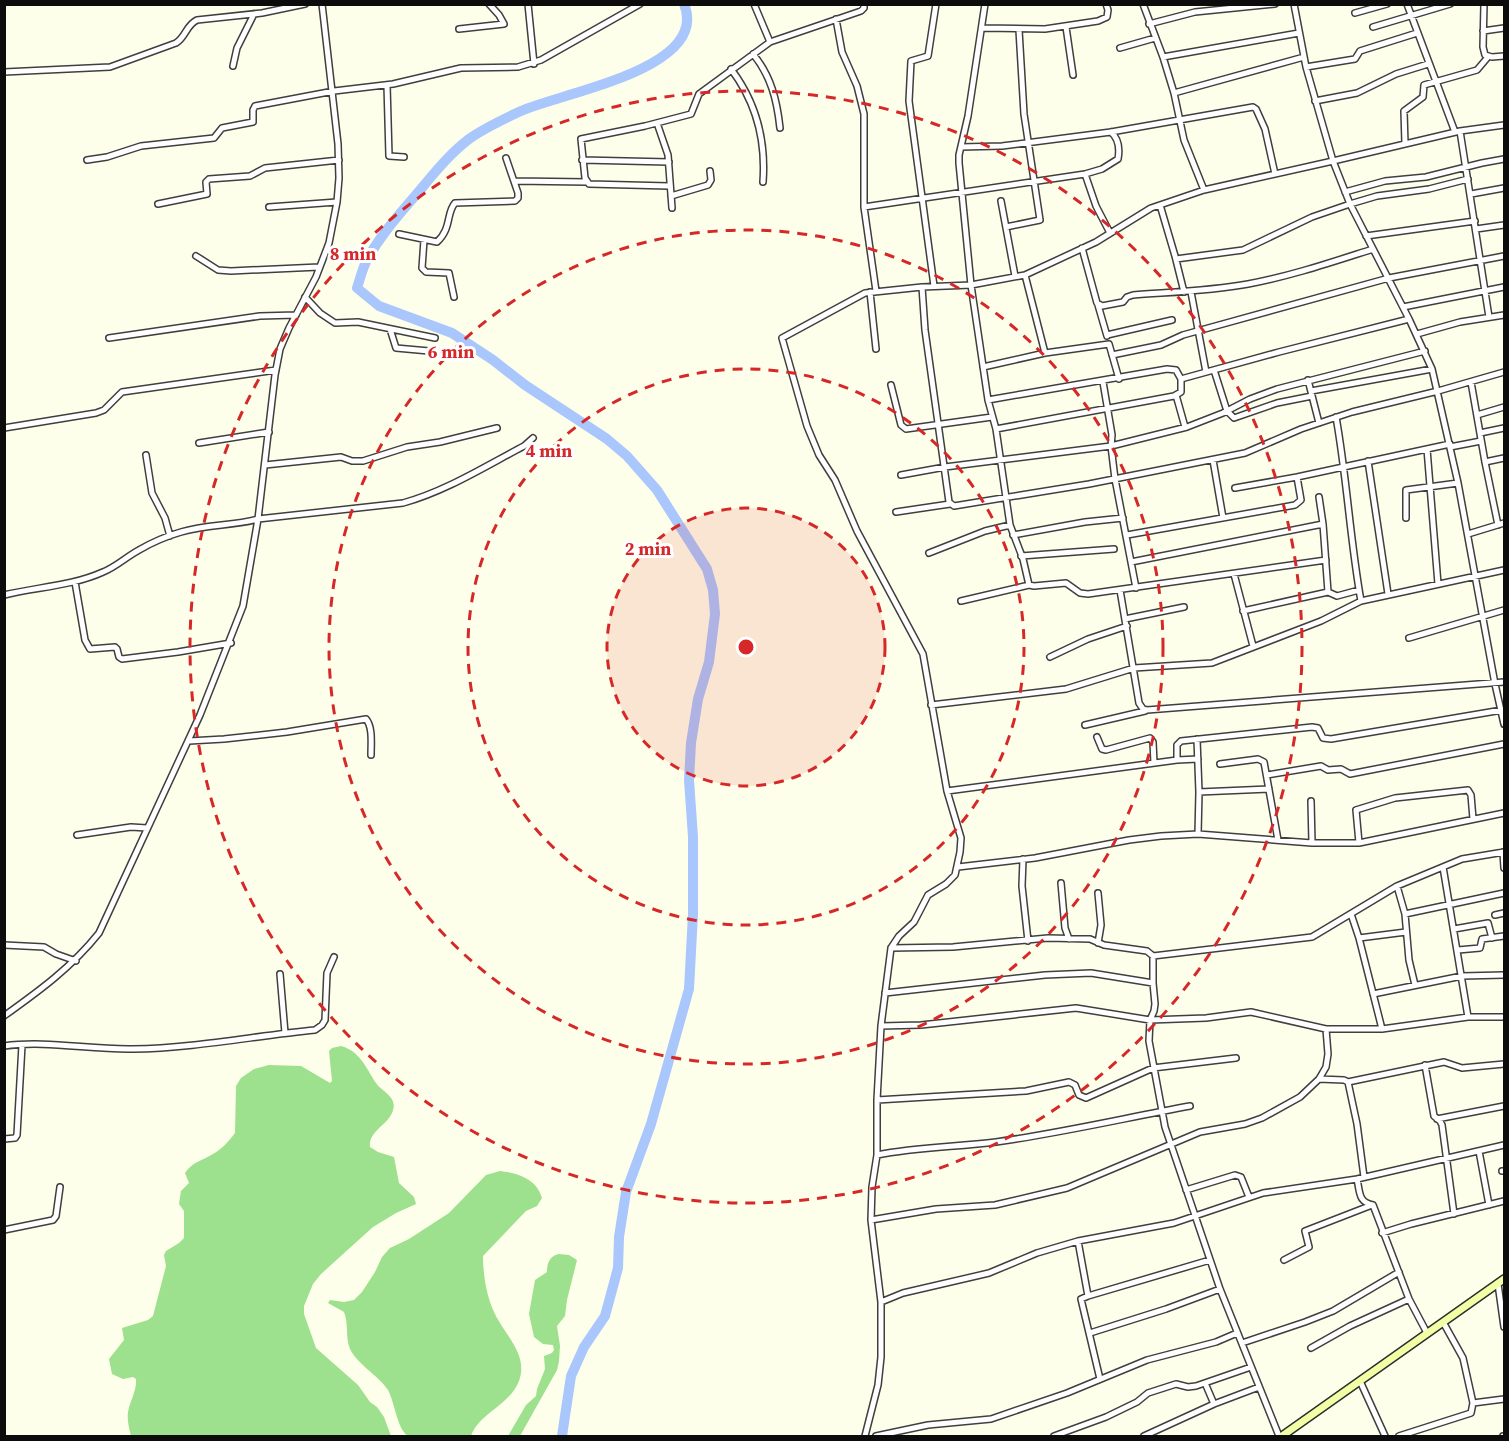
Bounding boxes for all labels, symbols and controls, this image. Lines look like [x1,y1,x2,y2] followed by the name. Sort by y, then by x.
[330,241,376,266] text: 8 min
[428,339,474,364] text: 6 min
[526,438,572,463] text: 4 min
[625,536,671,561] text: 2 min
[736,637,756,657] centre of rings

